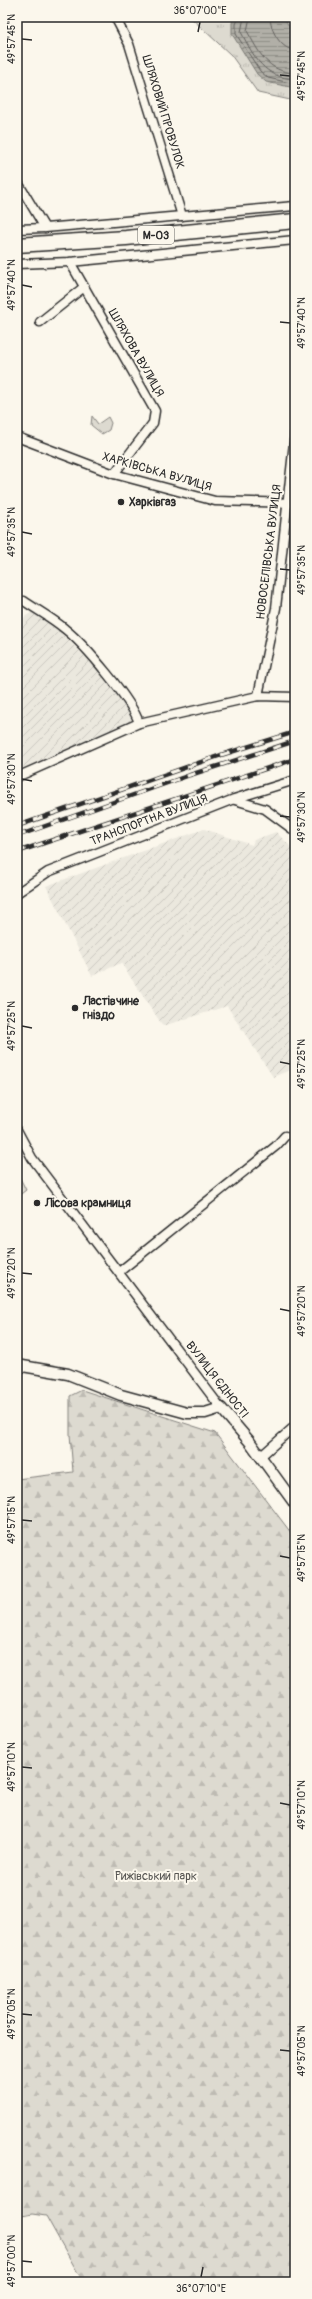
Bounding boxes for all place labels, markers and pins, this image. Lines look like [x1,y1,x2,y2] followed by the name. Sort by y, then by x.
[129,495,177,510] place label: Харківгаз
[116,497,126,507] marker: Харківгаз
[82,994,140,1023] place label: Ластівчине гніздо
[70,1003,80,1013] marker: Ластівчине гніздо
[44,1196,131,1211] place label: Лісова крамниця
[32,1198,42,1208] marker: Лісова крамниця

